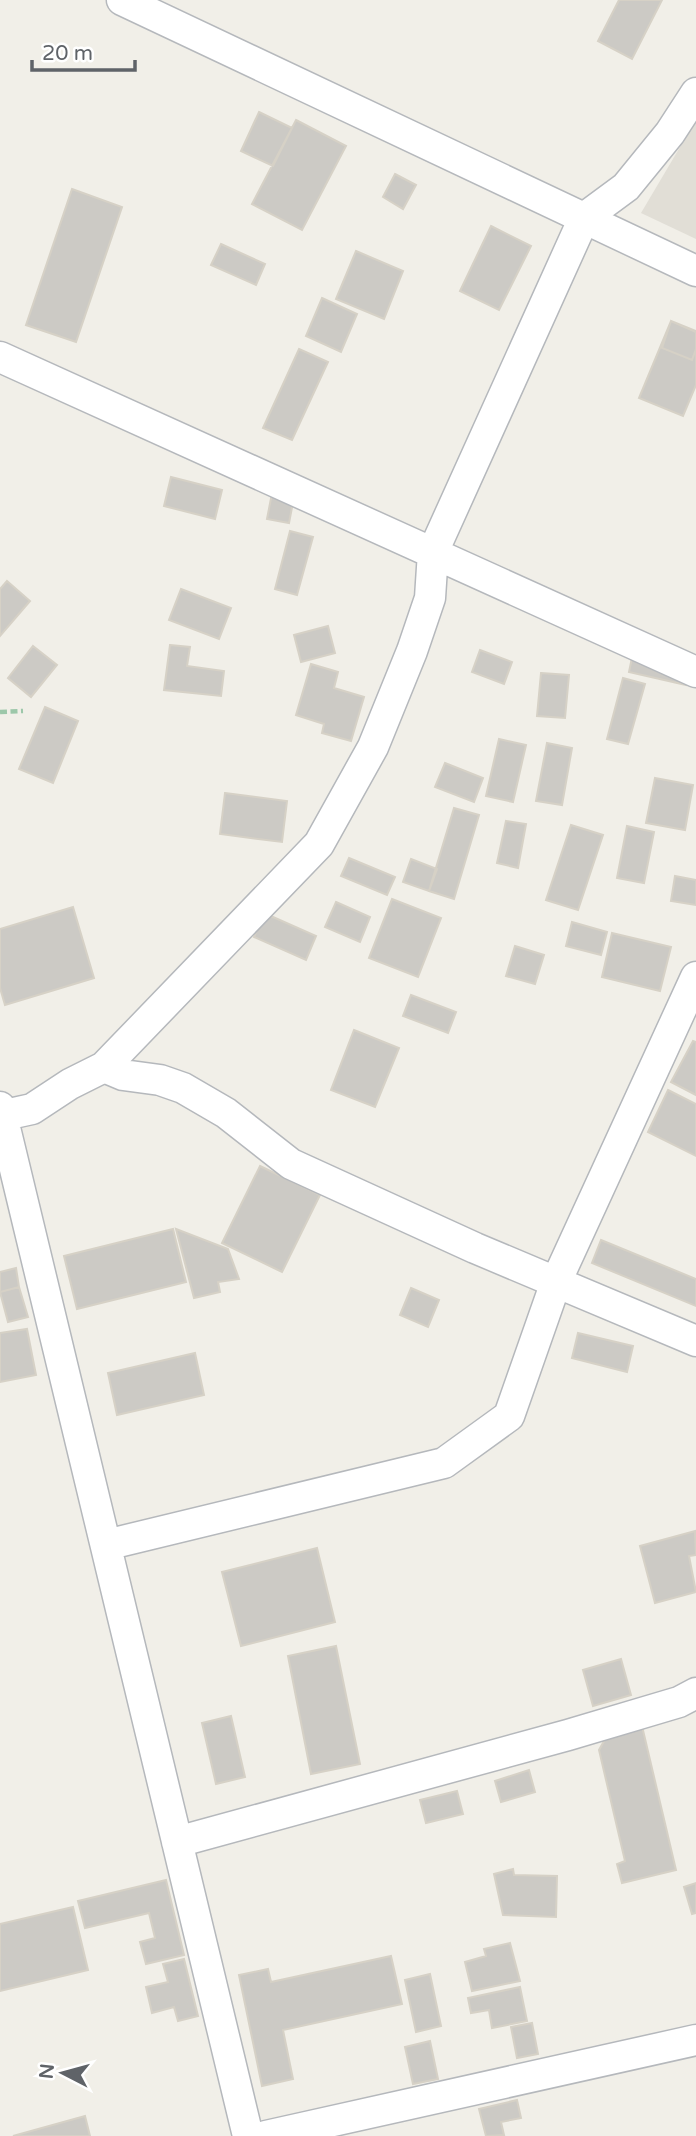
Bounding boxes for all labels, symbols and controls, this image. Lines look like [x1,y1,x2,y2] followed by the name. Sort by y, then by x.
[32,28,135,72] scale bar
[42,41,93,66] text: 20 m
[28,2038,98,2108] north arrow
[35,2063,59,2080] text: N

